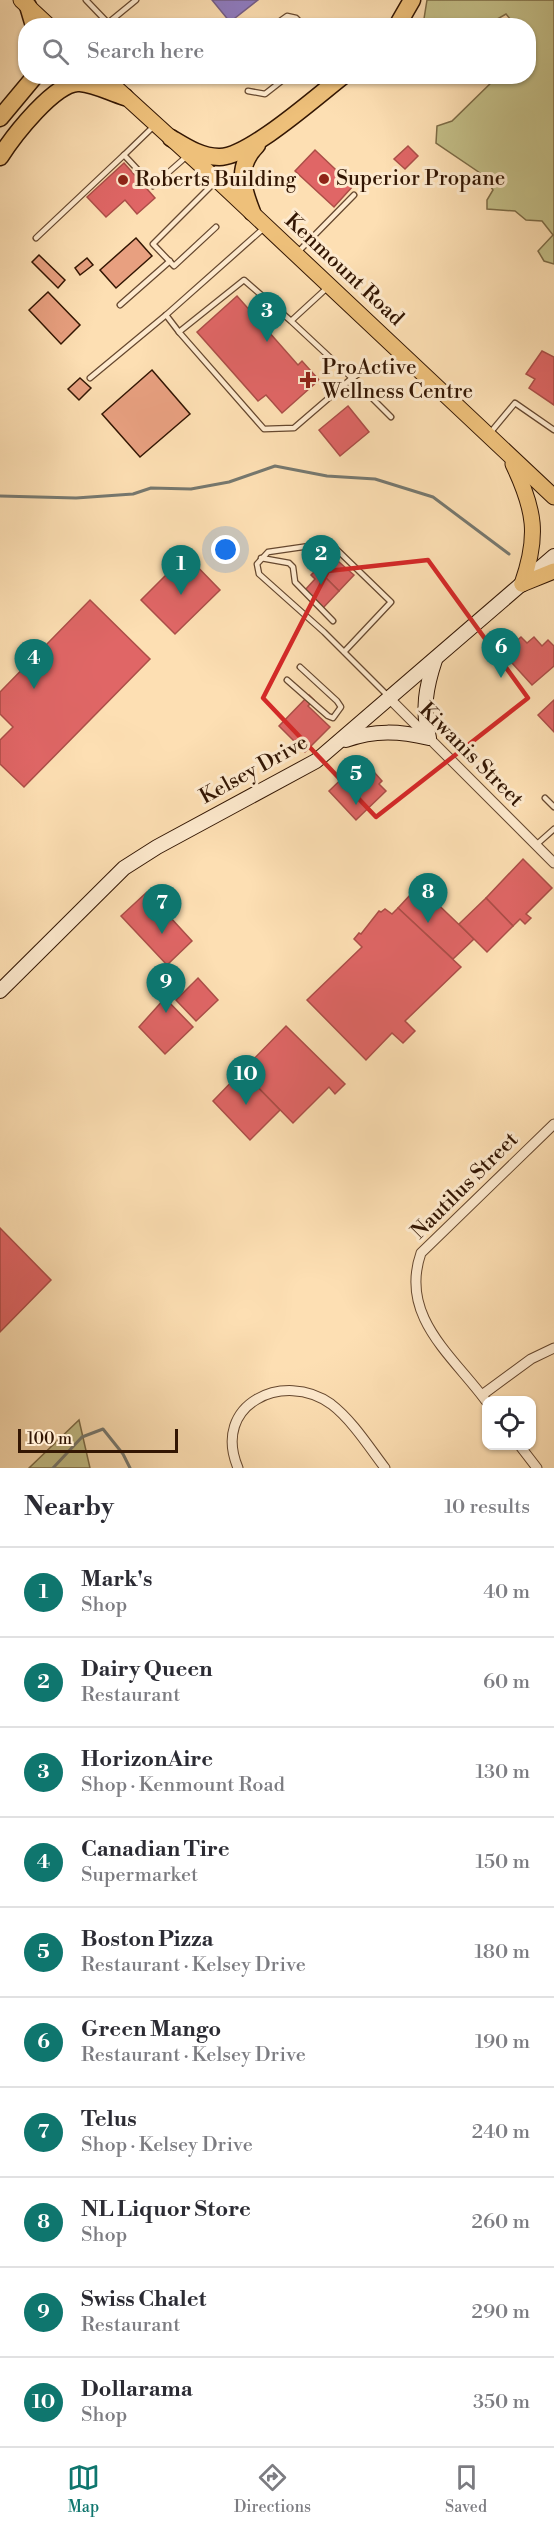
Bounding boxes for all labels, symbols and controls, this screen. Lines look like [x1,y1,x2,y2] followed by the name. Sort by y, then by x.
[18,18,536,84] search box
[39,35,72,68] icon: search
[87,38,204,65] text: Search here
[336,166,505,192] place label: Superior Propane
[135,167,297,193] place label: Roberts Building
[317,172,331,186] marker: Superior Propane
[116,173,130,187] marker: Roberts Building
[279,208,409,332] street label: Kenmount Road
[248,292,286,342] pin: 3
[321,355,473,405] place label: ProActive Wellness Centre
[299,371,317,389] marker: ProActive Wellness Centre
[211,535,240,564] your location
[302,536,340,585] pin: 2
[162,546,201,595] pin: 1
[482,628,520,678] pin: 6
[15,640,54,689] pin: 4
[413,697,529,813] street label: Kiwanis Street
[195,730,313,810] street label: Kelsey Drive
[336,756,376,805] pin: 5
[408,874,448,923] pin: 8
[142,884,182,934] pin: 7
[146,964,186,1013] pin: 9
[226,1056,266,1105] pin: 10
[406,1127,524,1245] street label: Nautilus Street
[482,1396,536,1450] map controls
[482,1396,536,1450] button: locate
[18,1426,178,1454] scale bar
[27,1429,72,1449] text: 100 m
[24,1491,114,1523] text: Nearby
[444,1495,530,1520] text: 10 results
[81,1566,152,1593] text: Mark's
[39,1580,48,1605] text: 1
[483,1580,530,1605] text: 40 m
[81,1593,127,1618] text: Shop
[81,1656,213,1683] text: Dairy Queen
[37,1670,50,1695] text: 2
[483,1670,530,1695] text: 60 m
[81,1683,180,1708] text: Restaurant
[81,1746,213,1773] text: HorizonAire
[37,1760,50,1785] text: 3
[475,1760,530,1785] text: 130 m
[81,1773,285,1798] text: Shop · Kenmount Road
[81,1836,230,1863] text: Canadian Tire
[37,1850,50,1875] text: 4
[475,1850,530,1875] text: 150 m
[81,1863,198,1888] text: Supermarket
[81,1926,213,1953] text: Boston Pizza
[37,1940,50,1965] text: 5
[475,1940,530,1965] text: 180 m
[81,1953,306,1978] text: Restaurant · Kelsey Drive
[81,2016,221,2043] text: Green Mango
[37,2030,50,2055] text: 6
[475,2030,530,2055] text: 190 m
[81,2043,306,2068] text: Restaurant · Kelsey Drive
[81,2106,137,2133] text: Telus
[38,2120,49,2145] text: 7
[472,2120,530,2145] text: 240 m
[81,2133,253,2158] text: Shop · Kelsey Drive
[81,2196,251,2223] text: NL Liquor Store
[37,2210,50,2235] text: 8
[472,2210,530,2235] text: 260 m
[81,2223,127,2248] text: Shop
[81,2286,206,2313] text: Swiss Chalet
[37,2300,50,2325] text: 9
[472,2300,530,2325] text: 290 m
[81,2313,180,2338] text: Restaurant
[81,2376,193,2403] text: Dollarama
[32,2390,55,2415] text: 10
[473,2390,530,2415] text: 350 m
[81,2403,127,2428] text: Shop
[67,2461,100,2517] tab: Map
[234,2461,311,2517] tab: Directions
[445,2461,487,2517] tab: Saved

